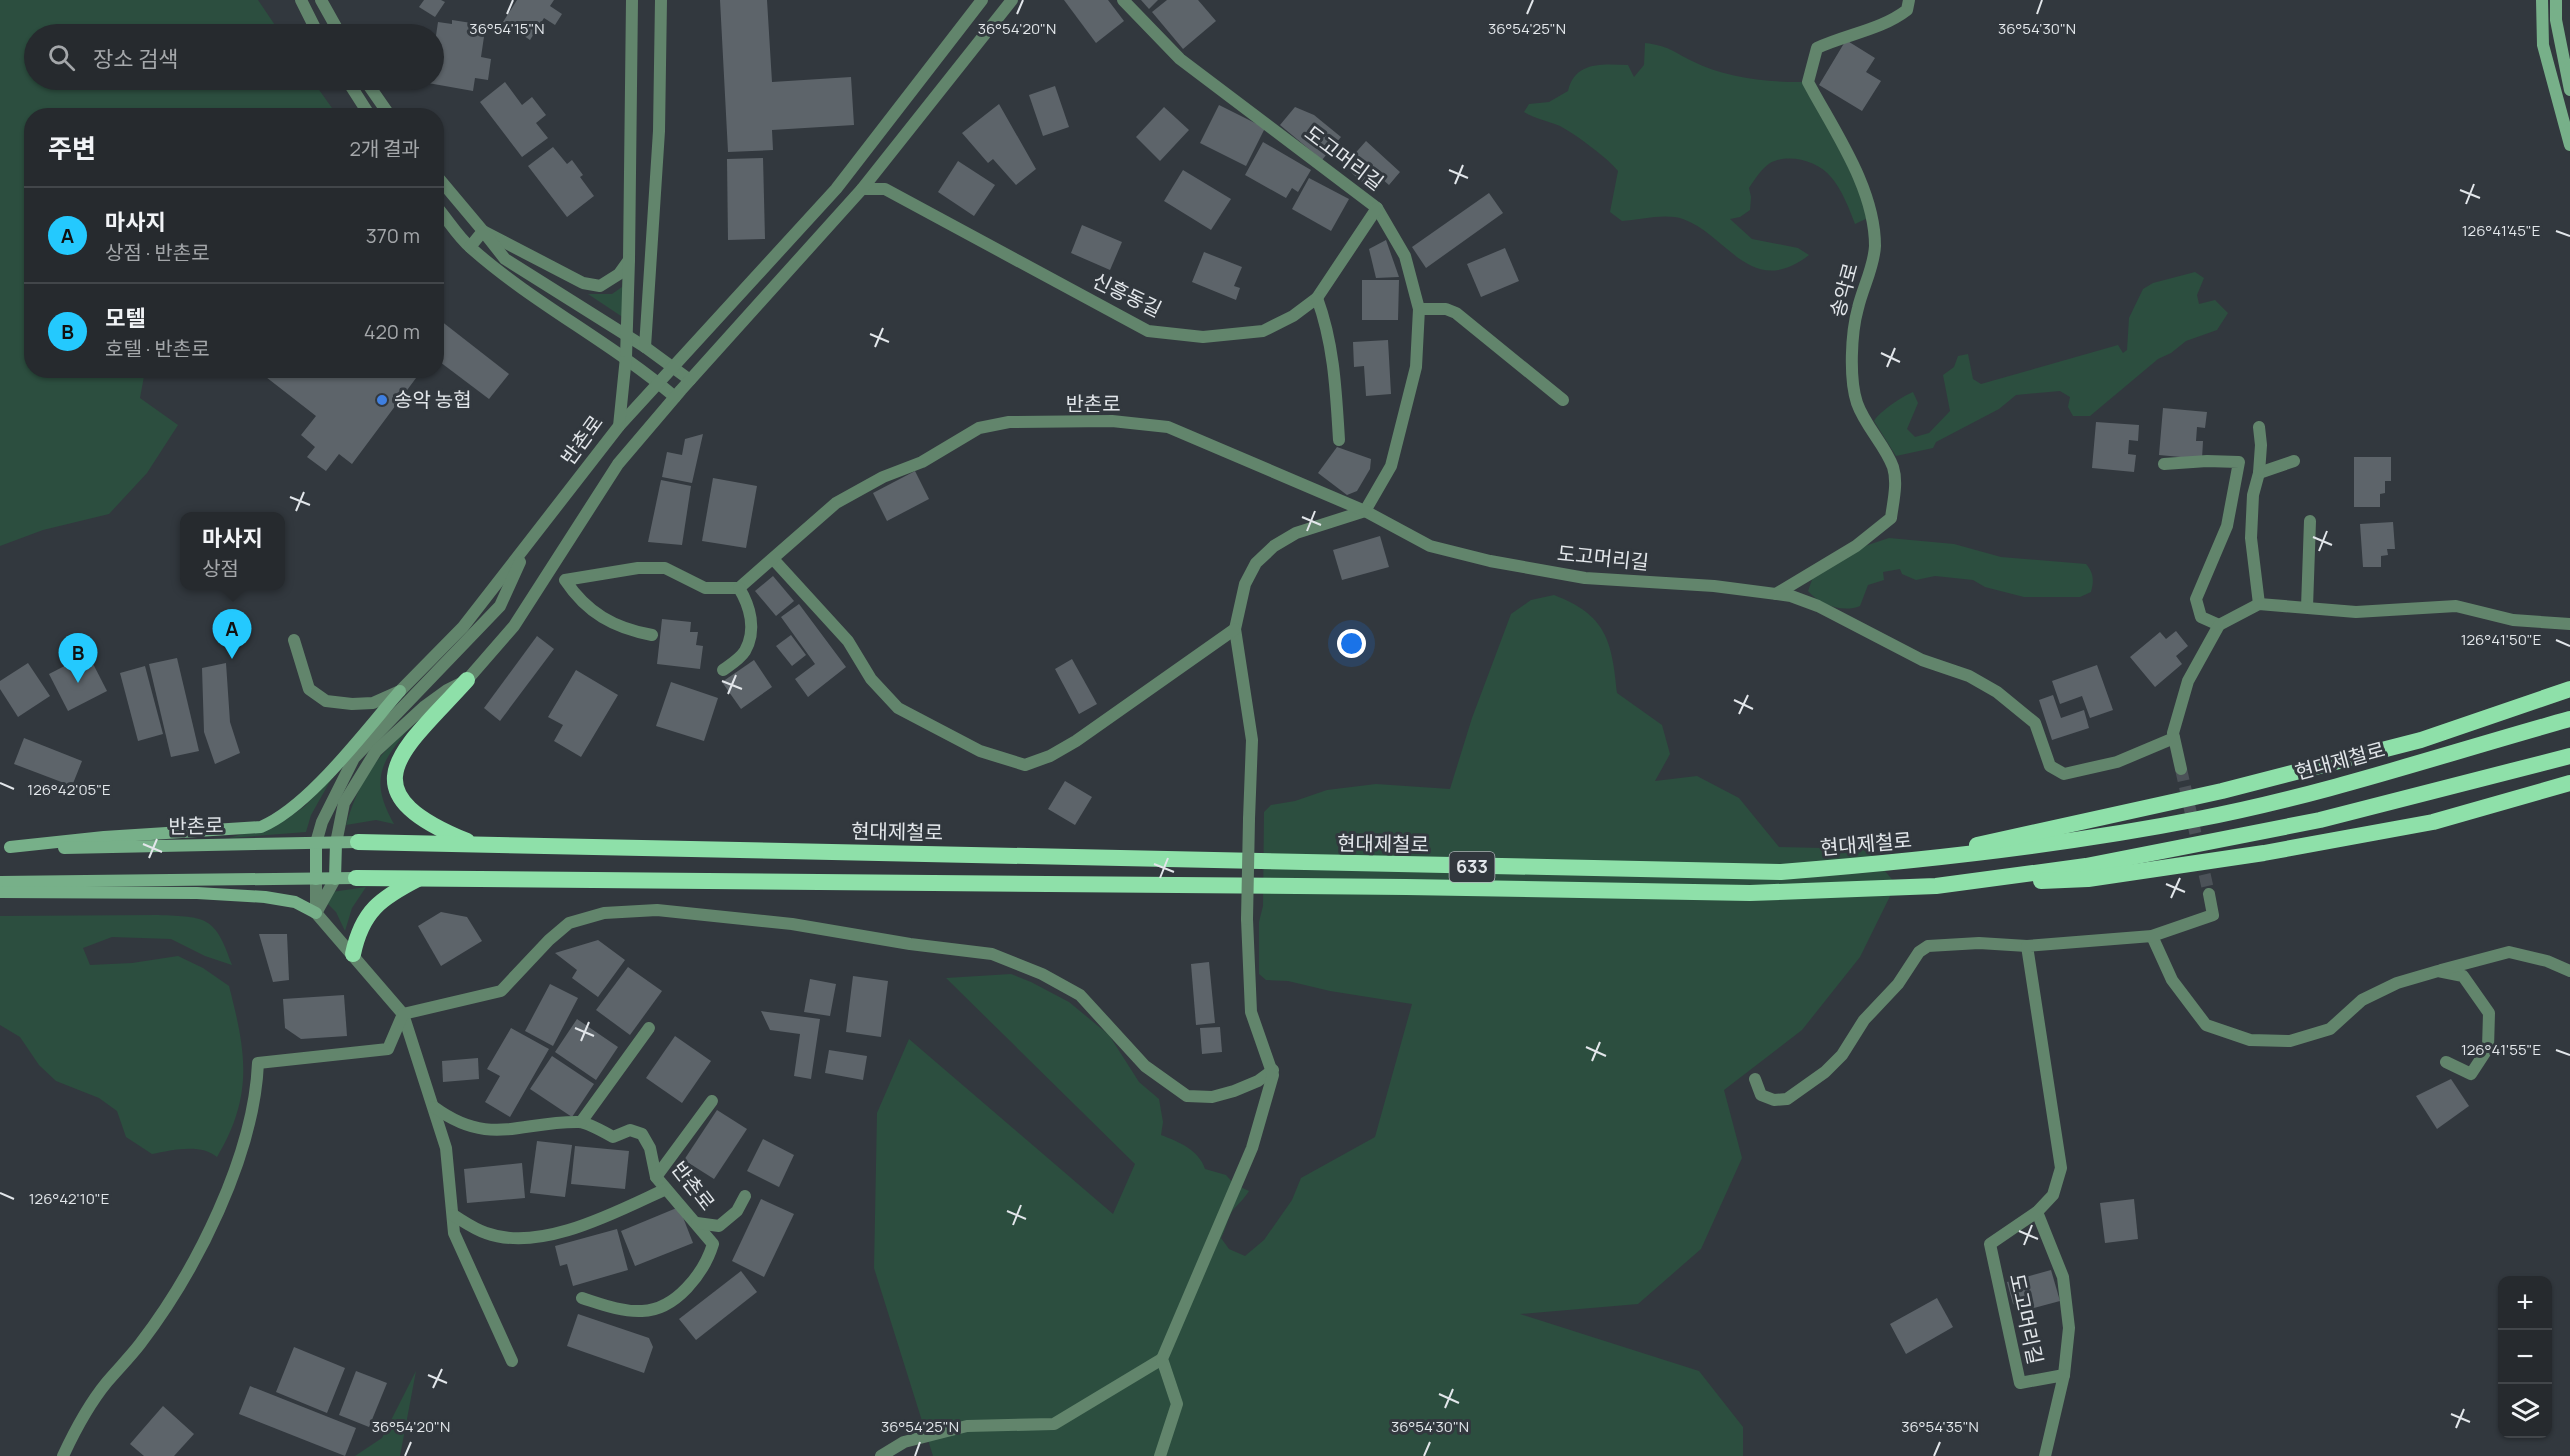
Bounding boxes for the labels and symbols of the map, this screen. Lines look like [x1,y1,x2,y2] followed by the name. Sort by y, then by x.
[469,18,545,39] text: 36°54'15"N
[978,18,1056,39] text: 36°54'20"N
[1488,18,1566,39] text: 36°54'25"N
[1998,18,2076,39] text: 36°54'30"N
[1299,119,1389,196] street label: 도고머리길
[2462,220,2540,241] text: 126°41'45"E
[1823,260,1864,320] street label: 송악로
[1088,266,1166,323] street label: 신흥동길
[394,386,472,413] place label: 송악 농협
[1065,390,1121,417] street label: 반촌로
[375,393,389,407] marker: 송악 농협
[554,409,609,470] street label: 반촌로
[1556,539,1650,576] street label: 도고머리길
[212,610,252,659] pin: A
[1337,629,1366,658] your location
[2461,629,2541,650] text: 126°41'50"E
[58,634,98,683] pin: B
[2292,736,2388,785] street label: 현대제철로
[27,779,111,800] text: 126°42'05"E
[168,812,224,839] street label: 반촌로
[851,817,943,846] street label: 현대제철로
[1819,826,1913,861] street label: 현대제철로
[1337,829,1429,858] street label: 현대제철로
[1450,852,1494,882] road number: 633
[2461,1039,2541,1060] text: 126°41'55"E
[666,1156,721,1216] street label: 반촌로
[29,1188,109,1209] text: 126°42'10"E
[2004,1271,2049,1367] street label: 도고머리길
[372,1416,450,1437] text: 36°54'20"N
[881,1416,959,1437] text: 36°54'25"N
[1391,1416,1469,1437] text: 36°54'30"N
[1901,1416,1979,1437] text: 36°54'35"N

